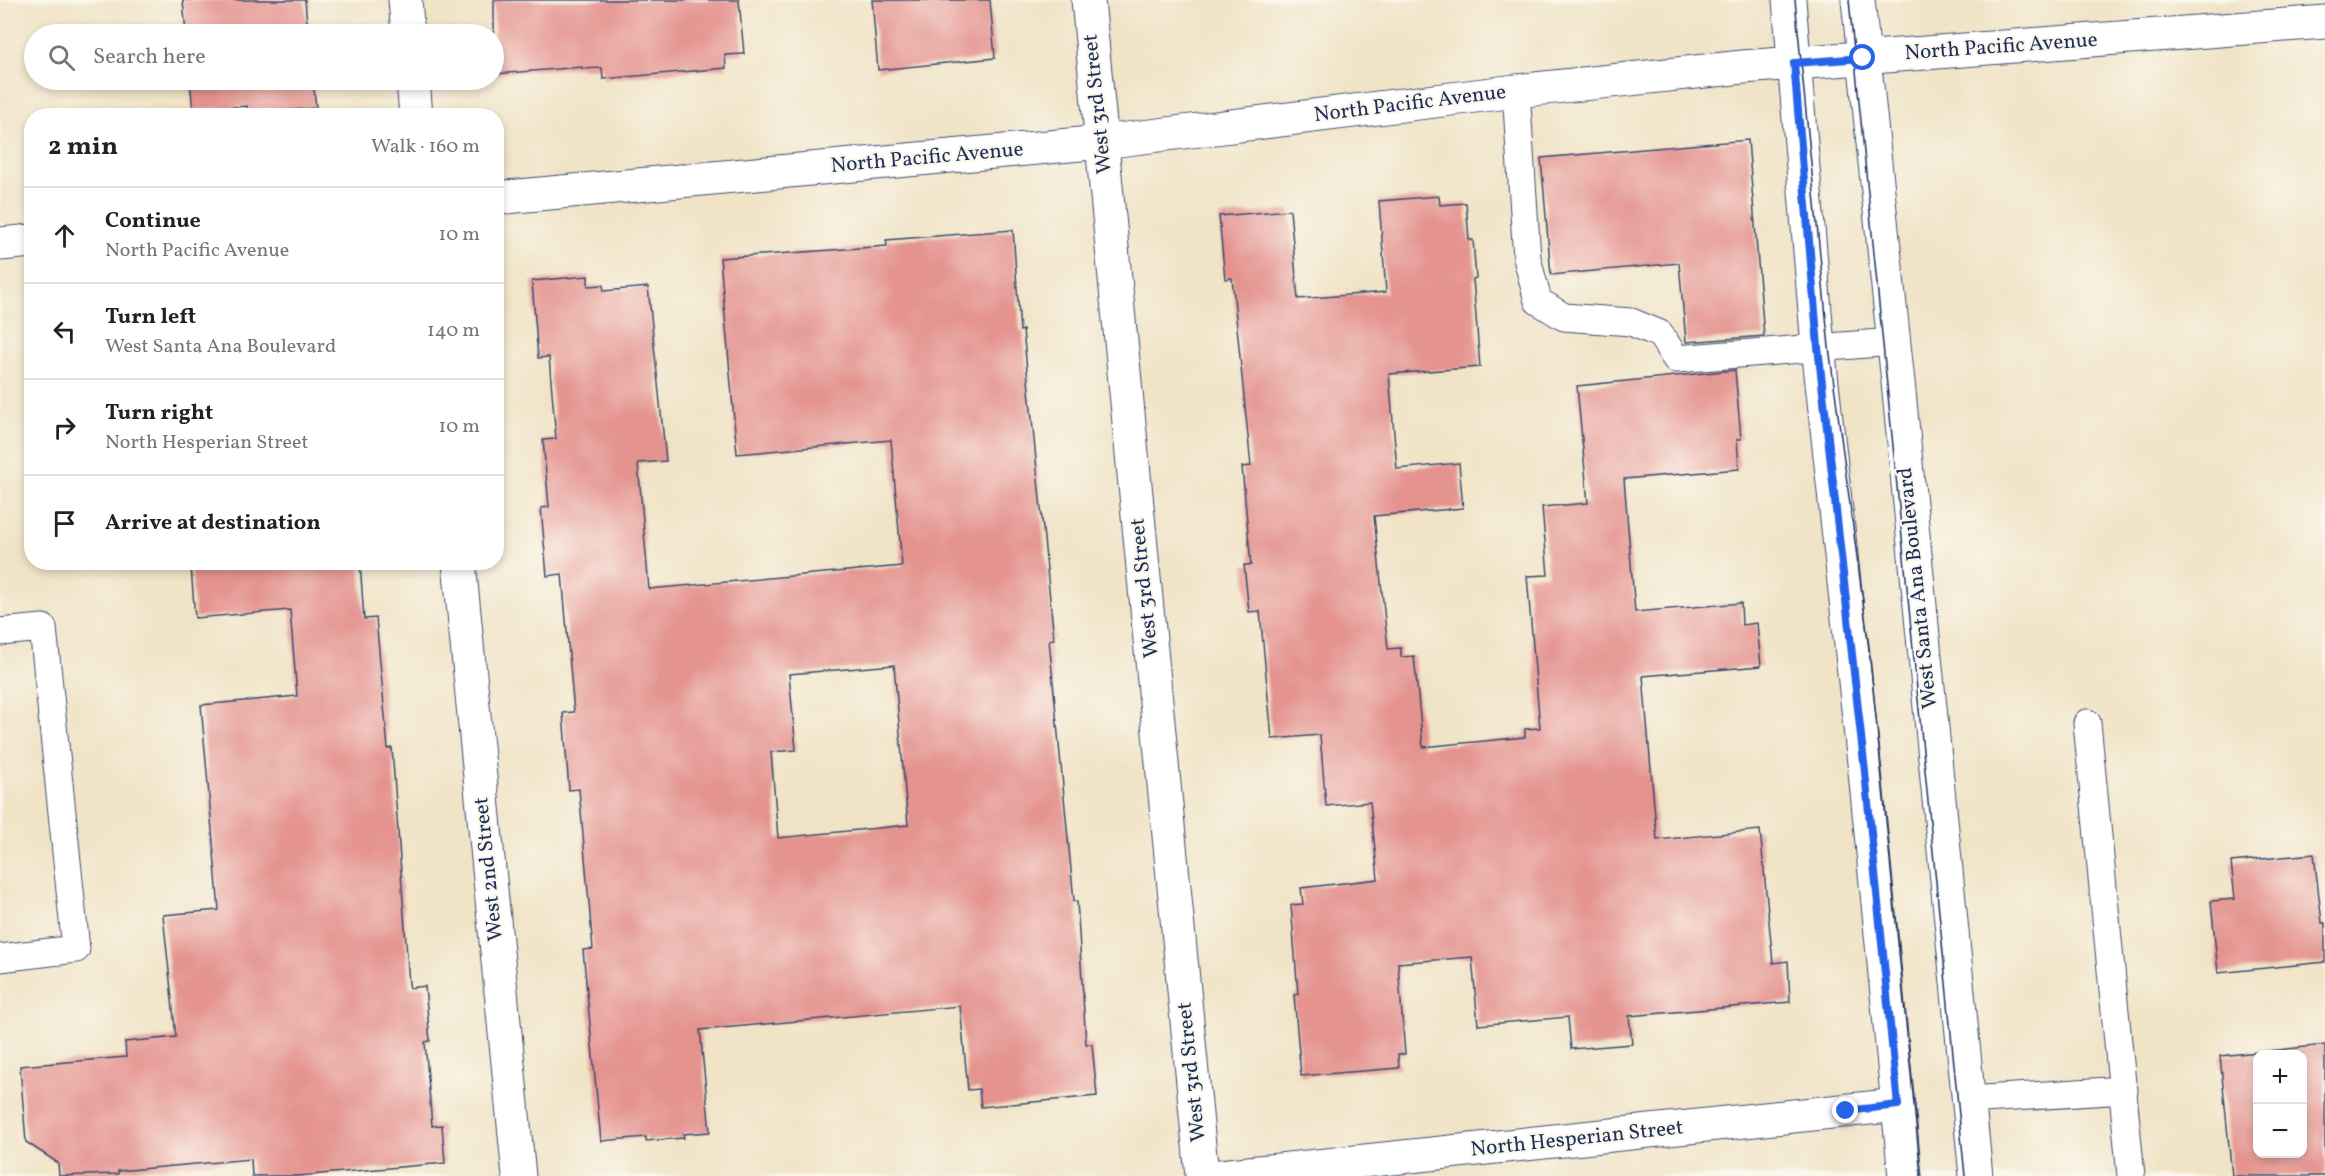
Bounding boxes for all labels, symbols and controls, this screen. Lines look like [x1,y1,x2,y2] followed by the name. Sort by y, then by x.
[24,24,504,90] search box
[1903,26,2099,68] street label: North Pacific Avenue
[1076,33,1120,175] street label: West 3rd Street
[45,41,78,74] icon: search
[93,42,206,73] text: Search here
[1849,44,1875,70] route start
[1312,78,1508,130] street label: North Pacific Avenue
[48,129,118,165] text: 2 min
[371,133,480,161] text: Walk · 160 m
[829,135,1025,181] street label: North Pacific Avenue
[105,206,201,237] text: Continue
[48,219,81,252] icon: ahead
[439,221,480,249] text: 10 m
[105,237,289,265] text: North Pacific Avenue
[105,302,196,333] text: Turn left
[48,315,81,348] icon: left
[427,317,480,345] text: 140 m
[105,333,336,361] text: West Santa Ana Boulevard
[105,398,213,429] text: Turn right
[48,411,81,444] icon: right
[439,413,480,441] text: 10 m
[105,429,309,457] text: North Hesperian Street
[1891,466,1945,710] street label: West Santa Ana Boulevard
[48,507,81,540] icon: arrive
[105,508,321,539] text: Arrive at destination
[1123,517,1167,659] street label: West 3rd Street
[467,795,511,943] street label: West 2nd Street
[1170,1001,1214,1143] street label: West 3rd Street
[2253,1050,2307,1158] map controls
[2253,1050,2307,1104] button: +
[1832,1097,1858,1123] route end
[2253,1104,2307,1158] button: −
[1469,1113,1685,1165] street label: North Hesperian Street

